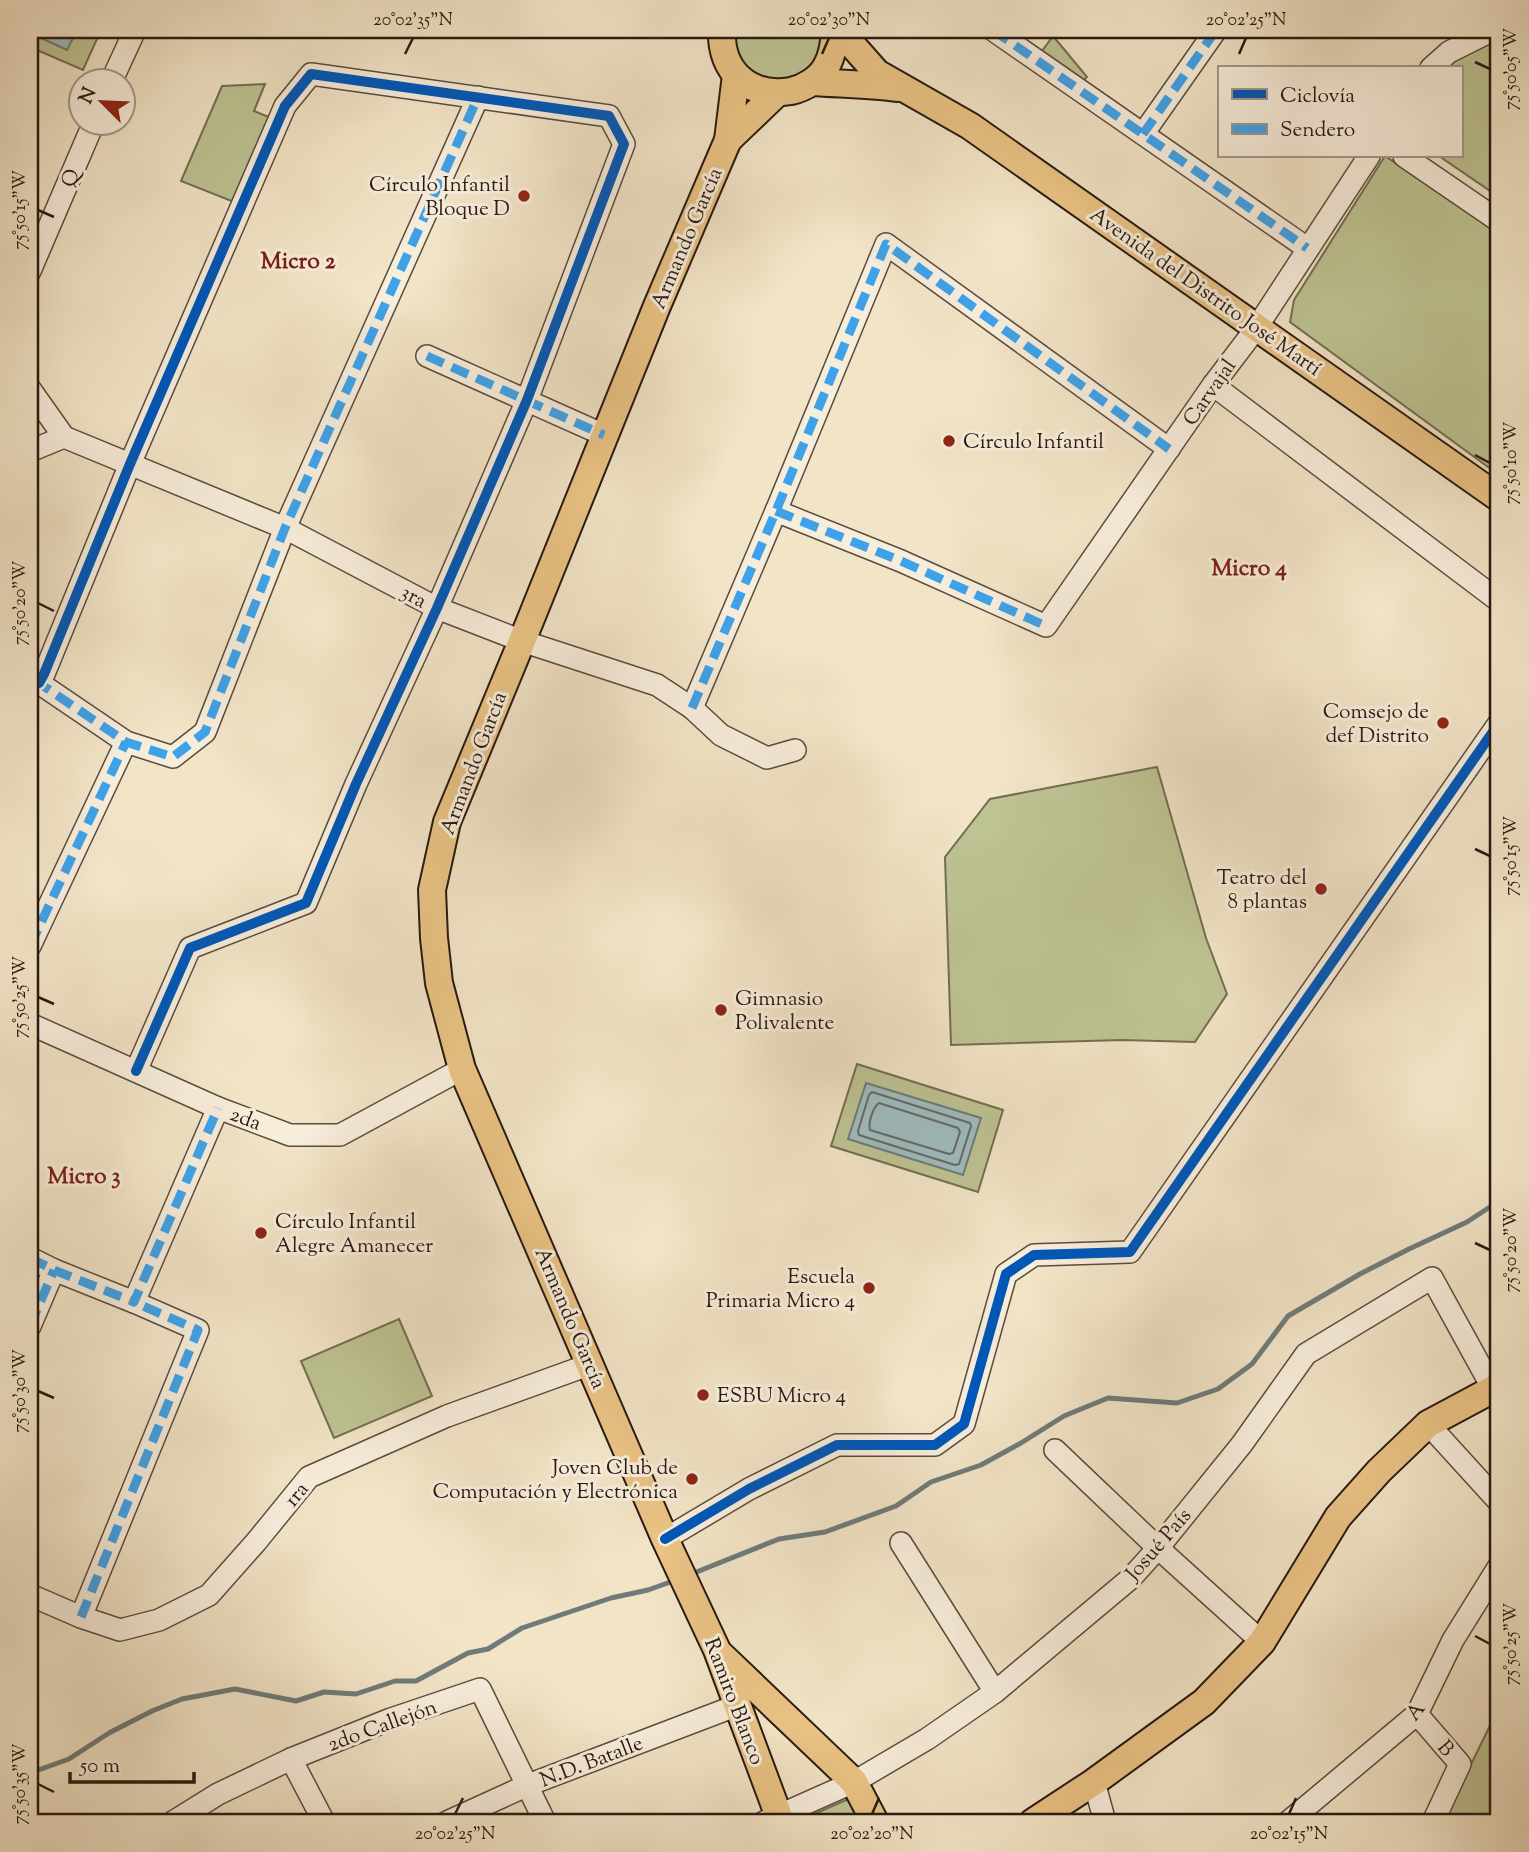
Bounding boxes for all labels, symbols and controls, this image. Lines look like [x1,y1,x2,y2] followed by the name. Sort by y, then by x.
[373,8,453,34] text: 20°02'35"N
[788,8,870,34] text: 20°02'30"N
[1206,8,1286,34] text: 20°02'25"N
[1499,28,1525,110] text: 75°50'05"W
[66,66,136,136] north arrow
[1218,66,1462,158] legend
[1280,82,1355,112] text: Ciclovía
[73,84,104,109] text: N
[1280,116,1355,146] text: Sendero
[55,163,90,193] street label: Q
[645,163,731,314] street label: Armando García
[8,170,34,250] text: 75°50'15"W
[369,171,510,225] place label: Círculo Infantil Bloque D
[516,188,532,204] marker: Círculo Infantil Bloque D
[1083,201,1327,384] street label: Avenida del Distrito José Martí
[261,246,336,279] district label: Micro 2
[1177,353,1245,433] street label: Carvajal
[1499,422,1525,504] text: 75°50'10"W
[963,428,1104,458] place label: Círculo Infantil
[941,433,957,449] marker: Círculo Infantil
[1211,553,1287,586] district label: Micro 4
[8,561,34,645] text: 75°50'20"W
[395,578,432,617] street label: 3ra
[434,688,516,840] street label: Armando García
[1323,698,1429,752] place label: Comsejo de def Distrito
[1435,715,1451,731] marker: Comsejo de def Distrito
[1499,816,1525,896] text: 75°50'15"W
[1217,864,1307,918] place label: Teatro del 8 plantas
[1313,881,1329,897] marker: Teatro del 8 plantas
[8,956,34,1038] text: 75°50'25"W
[735,985,834,1039] place label: Gimnasio Polivalente
[713,1002,729,1018] marker: Gimnasio Polivalente
[225,1100,266,1140] street label: 2da
[47,1161,121,1194] district label: Micro 3
[275,1208,433,1262] place label: Círculo Infantil Alegre Amanecer
[1499,1208,1525,1292] text: 75°50'20"W
[253,1225,269,1241] marker: Círculo Infantil Alegre Amanecer
[526,1243,613,1394] street label: Armando García
[706,1263,855,1317] place label: Escuela Primaria Micro 4
[861,1280,877,1296] marker: Escuela Primaria Micro 4
[8,1349,34,1433] text: 75°50'30"W
[717,1382,846,1412] place label: ESBU Micro 4
[695,1387,711,1403] marker: ESBU Micro 4
[433,1454,678,1508] place label: Joven Club de Computación y Electrónica
[684,1471,700,1487] marker: Joven Club de Computación y Electrónica
[278,1476,317,1514] street label: 1ra
[1119,1502,1200,1589] street label: Josué País
[1499,1603,1525,1685] text: 75°50'25"W
[695,1634,771,1769] street label: Ramiro Blanco
[324,1693,442,1761] street label: 2do Callejón
[1399,1696,1434,1728] street label: A
[536,1729,648,1796] street label: N.D. Batalle
[1429,1734,1460,1764] street label: B
[70,1740,194,1784] scale bar
[8,1744,34,1824] text: 75°50'35"W
[79,1752,120,1782] text: 50 m
[415,1822,495,1848] text: 20°02'25"N
[830,1822,914,1848] text: 20°02'20"N
[1250,1822,1328,1848] text: 20°02'15"N

